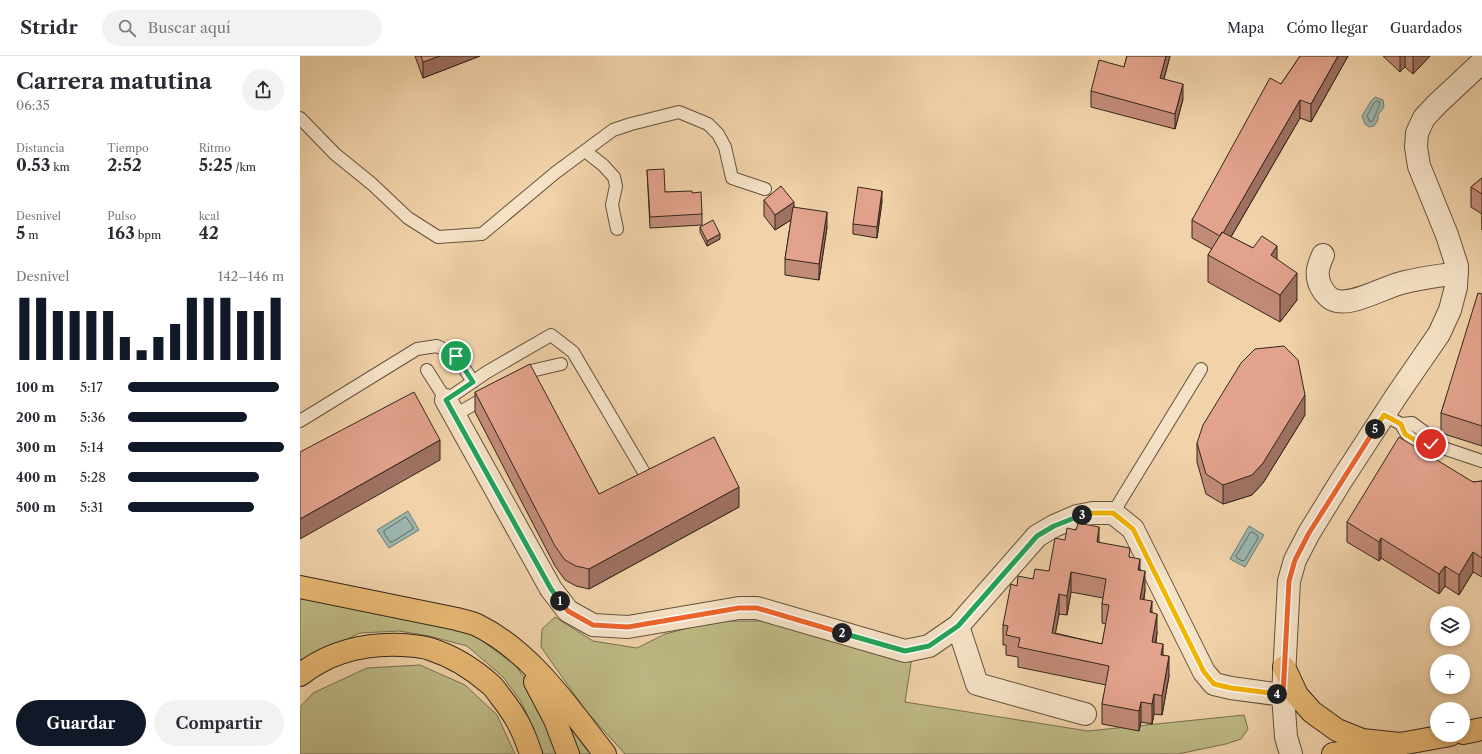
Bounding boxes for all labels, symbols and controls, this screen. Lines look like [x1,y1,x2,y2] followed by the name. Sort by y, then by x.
[102,10,382,46] search box
[20,16,78,39] text: Stridr
[116,17,138,39] icon: search
[148,18,231,37] text: Buscar aquí
[1227,19,1264,37] text: Mapa
[1286,19,1368,37] text: Cómo llegar
[1390,19,1462,37] text: Guardados
[16,68,212,95] text: Carrera matutina
[242,69,284,111] button: share
[16,97,50,113] text: 06:35
[16,141,65,155] text: Distancia
[107,141,149,155] text: Tiempo
[199,141,231,155] text: Ritmo
[16,155,50,175] text: 0.53
[107,155,142,175] text: 2:52
[199,155,233,175] text: 5:25
[50,160,70,174] text: km
[233,160,256,174] text: /km
[16,209,61,223] text: Desnivel
[107,209,136,223] text: Pulso
[199,209,219,223] text: kcal
[16,223,25,243] text: 5
[107,223,135,243] text: 163
[199,223,219,243] text: 42
[25,228,39,242] text: m
[135,228,161,242] text: bpm
[16,268,69,284] text: Desnivel
[218,268,284,284] text: 142–146 m
[439,339,473,373] pin
[445,345,467,367] icon: arrive
[16,379,55,395] text: 100 m
[80,379,103,395] text: 5:17
[16,409,56,425] text: 200 m
[80,409,105,425] text: 5:36
[1365,419,1385,439] pin: 5
[1372,422,1378,436] text: 5
[1414,427,1448,461] pin
[1420,433,1442,455] icon: check
[16,439,56,455] text: 300 m
[80,439,104,455] text: 5:14
[16,469,56,485] text: 400 m
[80,469,106,485] text: 5:28
[16,499,56,515] text: 500 m
[80,499,103,515] text: 5:31
[1072,505,1092,525] pin: 3
[1079,508,1085,522] text: 3
[550,591,570,611] pin: 1
[558,594,562,608] text: 1
[1430,606,1470,742] map controls
[1430,606,1470,646] button: layers
[832,623,852,643] pin: 2
[839,626,845,640] text: 2
[1430,654,1470,694] button: +
[1267,684,1287,704] pin: 4
[1274,687,1280,701] text: 4
[16,700,146,746] button: Guardar
[154,700,284,746] button: Compartir
[1430,702,1470,742] button: −

